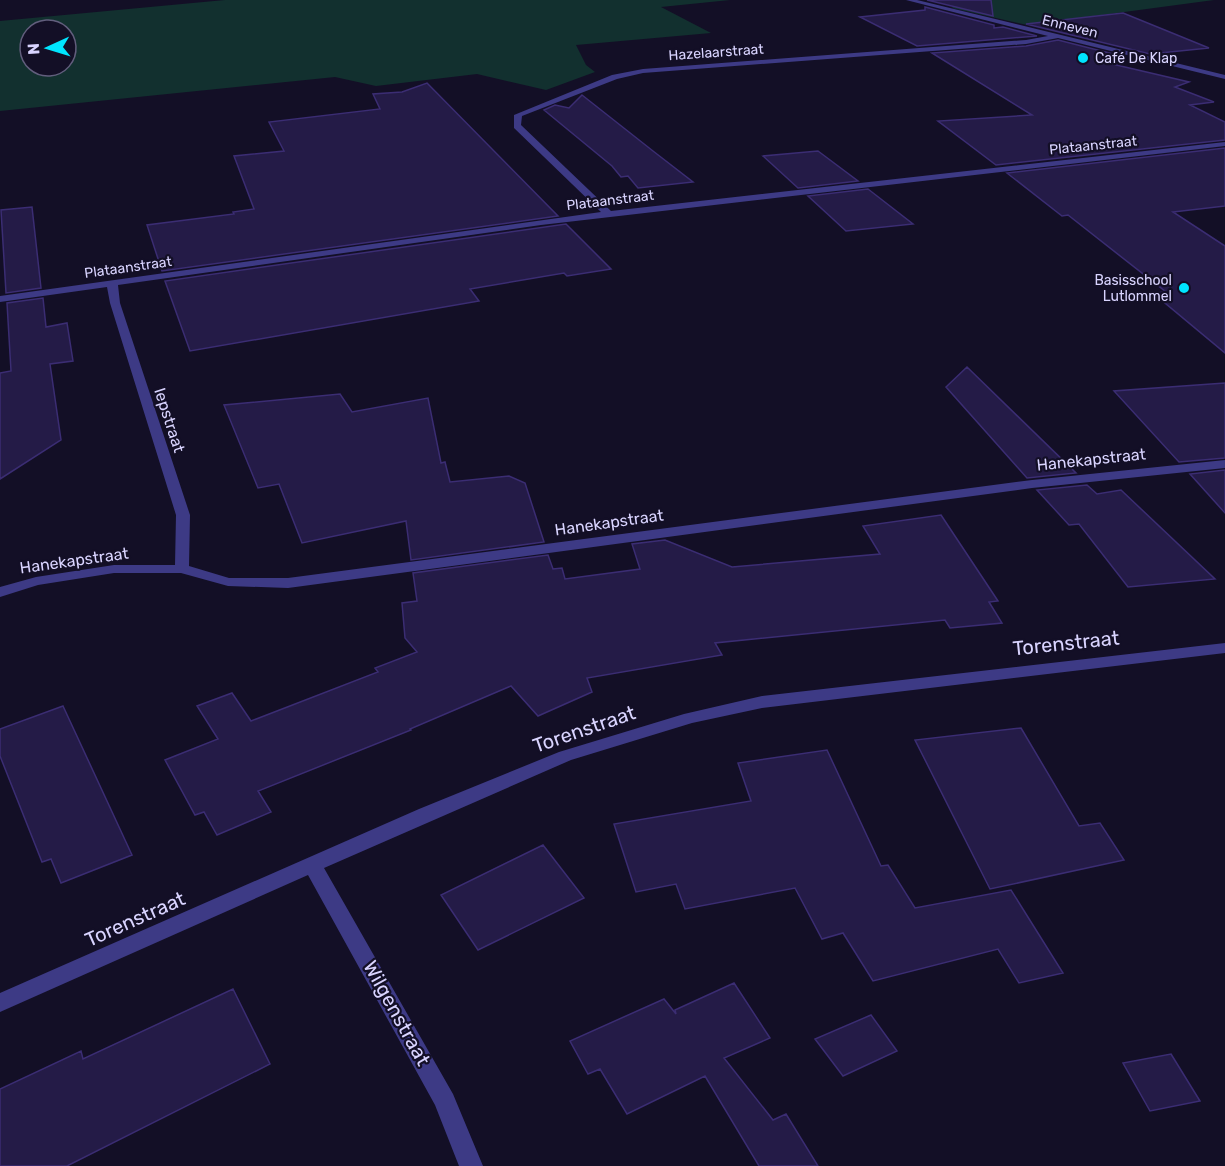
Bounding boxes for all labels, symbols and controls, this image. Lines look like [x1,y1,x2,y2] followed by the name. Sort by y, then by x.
[1040,11,1100,42] street label: Enneven
[18,18,78,78] north arrow
[668,41,765,64] street label: Hazelaarstraat
[24,43,43,55] text: N
[1095,50,1177,67] place label: Café De Klap
[1076,51,1090,65] marker: Café De Klap
[1048,132,1138,159] street label: Plataanstraat
[565,187,655,214] street label: Plataanstraat
[83,253,173,282] street label: Plataanstraat
[1094,272,1172,305] place label: Basisschool Lutlommel
[1177,281,1191,295] marker: Basisschool Lutlommel
[150,385,189,455] street label: Iepstraat
[1036,444,1147,475] street label: Hanekapstraat
[553,505,665,540] street label: Hanekapstraat
[18,543,130,578] street label: Hanekapstraat
[1011,625,1121,661] street label: Torenstraat
[529,700,639,758] street label: Torenstraat
[81,886,189,952] street label: Torenstraat
[358,956,436,1070] street label: Wilgenstraat

